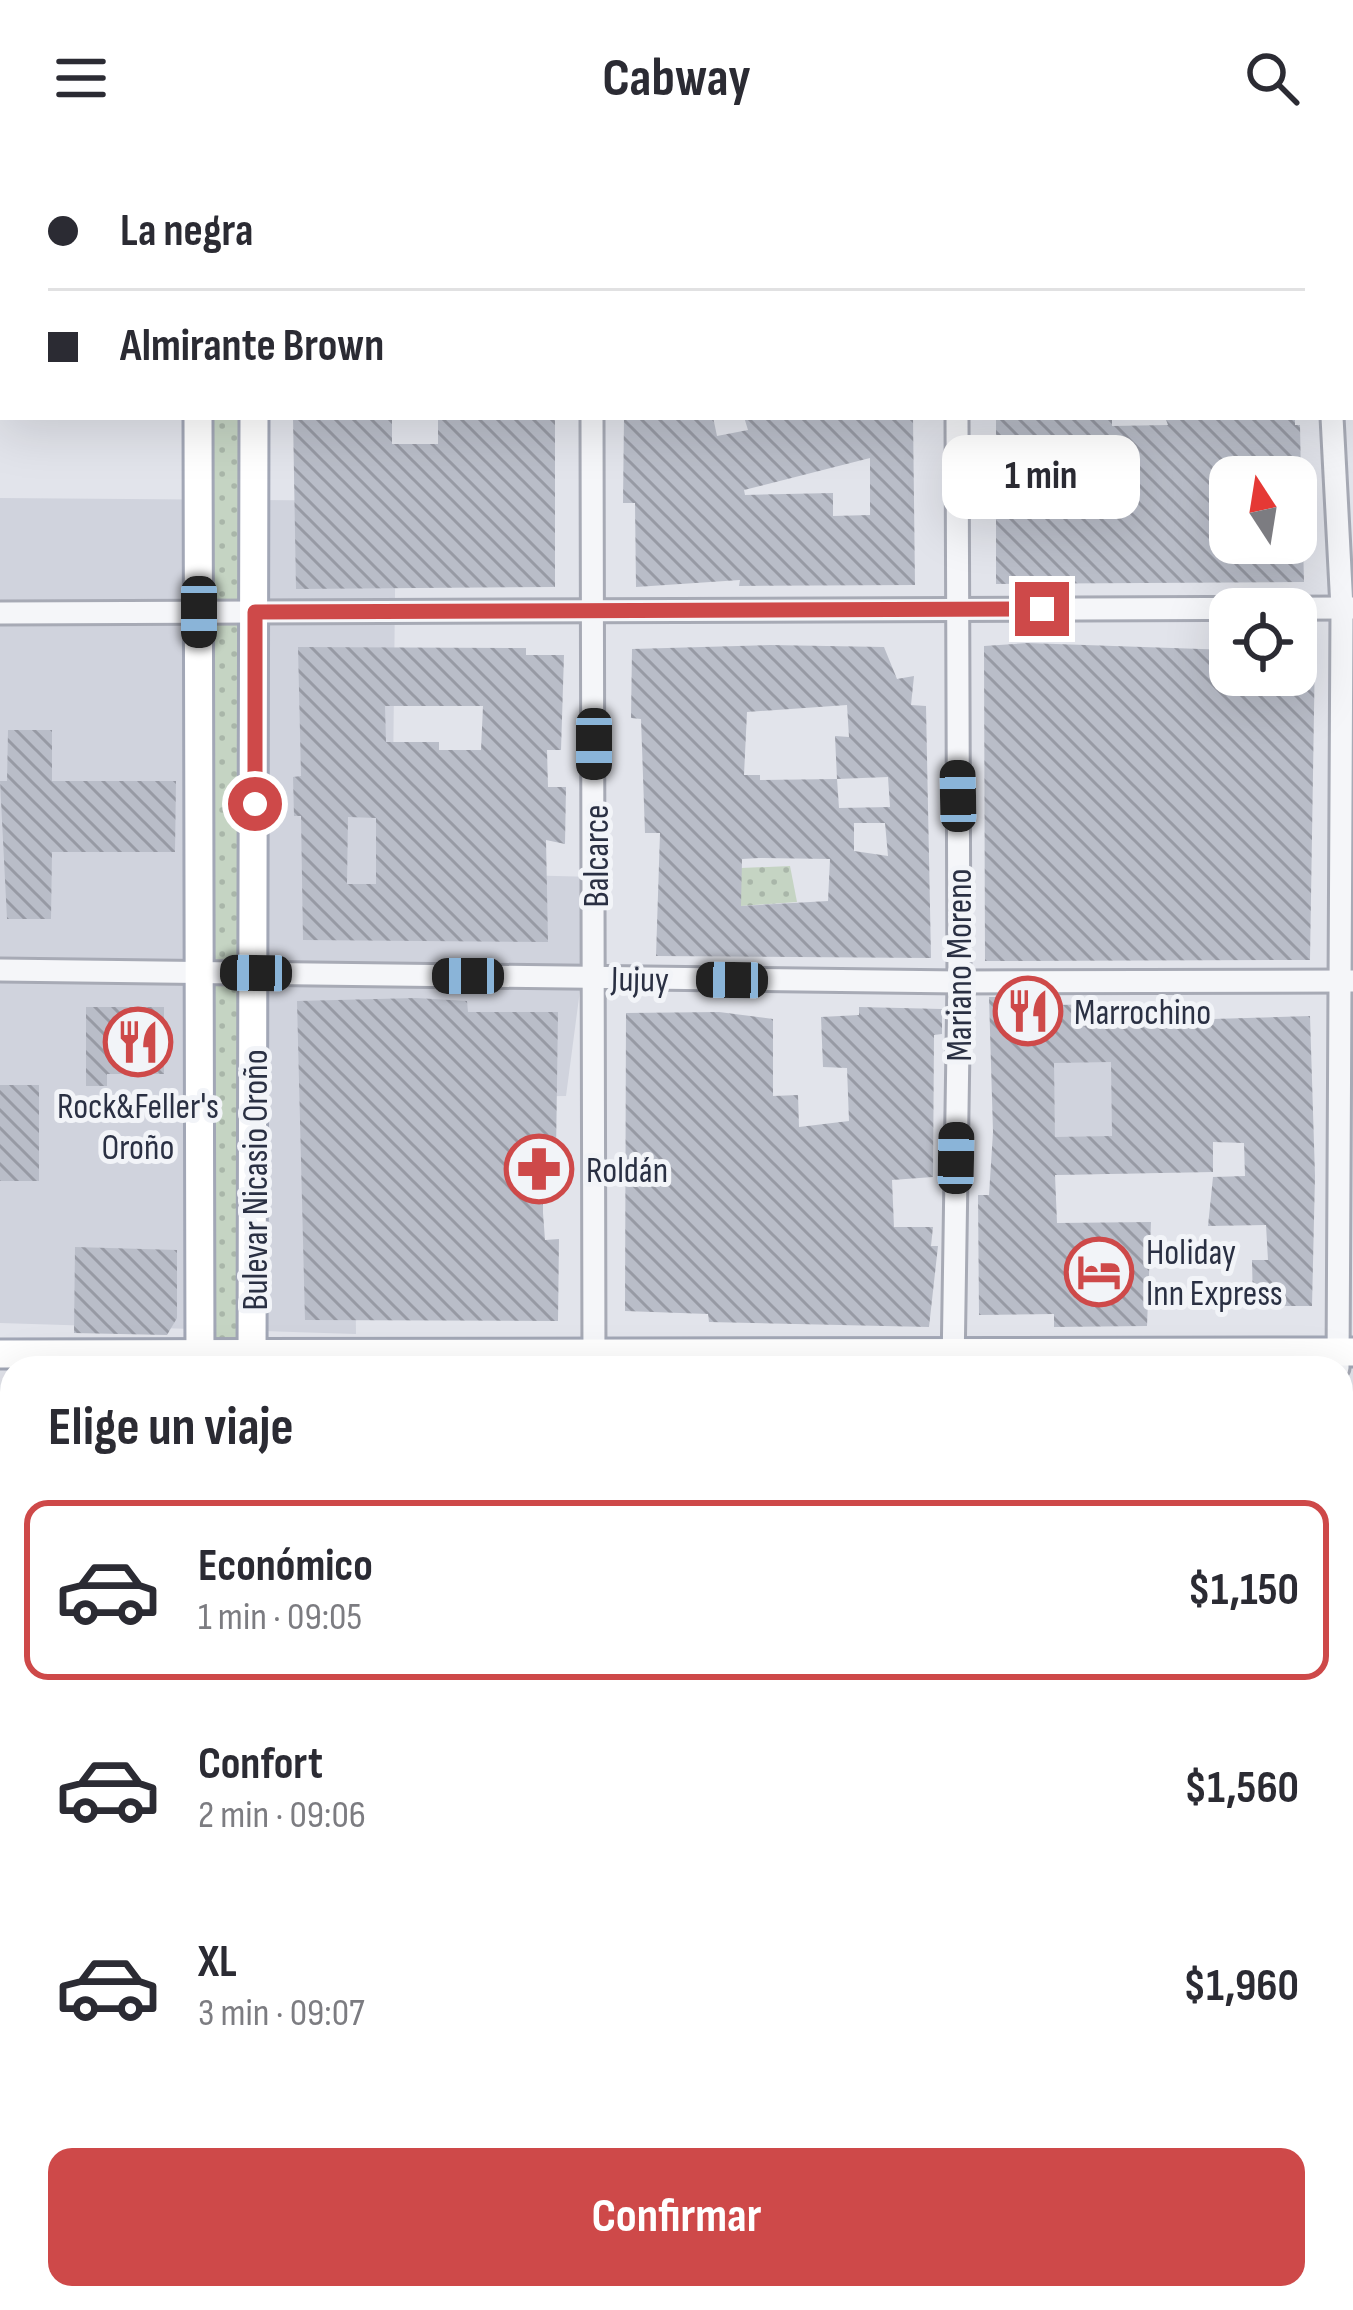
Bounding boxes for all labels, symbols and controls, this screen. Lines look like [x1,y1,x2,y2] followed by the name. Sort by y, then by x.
[48,45,114,111] icon: menu
[1239,45,1305,111] icon: search
[602,46,751,111] text: Cabway
[120,204,253,259] text: La negra
[120,319,384,374] text: Almirante Brown
[943,435,1141,519] callout: 1 min
[1005,453,1077,500] text: 1 min
[1209,456,1317,564] north arrow
[1209,456,1317,696] map controls
[181,576,217,648] car
[1015,582,1069,636] route end
[1209,588,1317,696] button: locate
[576,708,612,780] car
[939,760,977,832] car
[228,777,282,831] route start
[576,805,619,907] street label: Balcarce
[939,868,982,1062] street label: Mariano Moreno
[220,954,292,992] car
[432,958,504,994] car
[610,958,669,1003] street label: Jujuy
[696,961,768,999] car
[993,976,1063,1046] restaurant icon: Marrochino
[1074,992,1211,1035] place label: Marrochino
[103,1007,173,1077] restaurant icon: Rock&Feller's Oroño
[235,1049,278,1311] street label: Bulevar Nicasio Oroño
[57,1086,219,1170] place label: Rock&Feller's Oroño
[937,1122,975,1194] car
[504,1134,574,1204] pharmacy icon: Roldán
[586,1150,668,1193] place label: Roldán
[1146,1232,1283,1316] place label: Holiday Inn Express
[1064,1237,1134,1307] hotel icon: Holiday Inn Express
[48,1395,293,1460] text: Elige un viaje
[54,1536,162,1644] icon: car
[198,1539,373,1594] text: Económico
[1188,1563,1299,1618] text: $1,150
[198,1594,362,1641] text: 1 min · 09:05
[54,1734,162,1842] icon: car
[198,1737,323,1792] text: Confort
[1184,1761,1299,1816] text: $1,560
[198,1792,366,1839] text: 2 min · 09:06
[54,1932,162,2040] icon: car
[198,1935,237,1990] text: XL
[1183,1959,1299,2014] text: $1,960
[198,1990,365,2037] text: 3 min · 09:07
[48,2148,1305,2286] button: Confirmar

